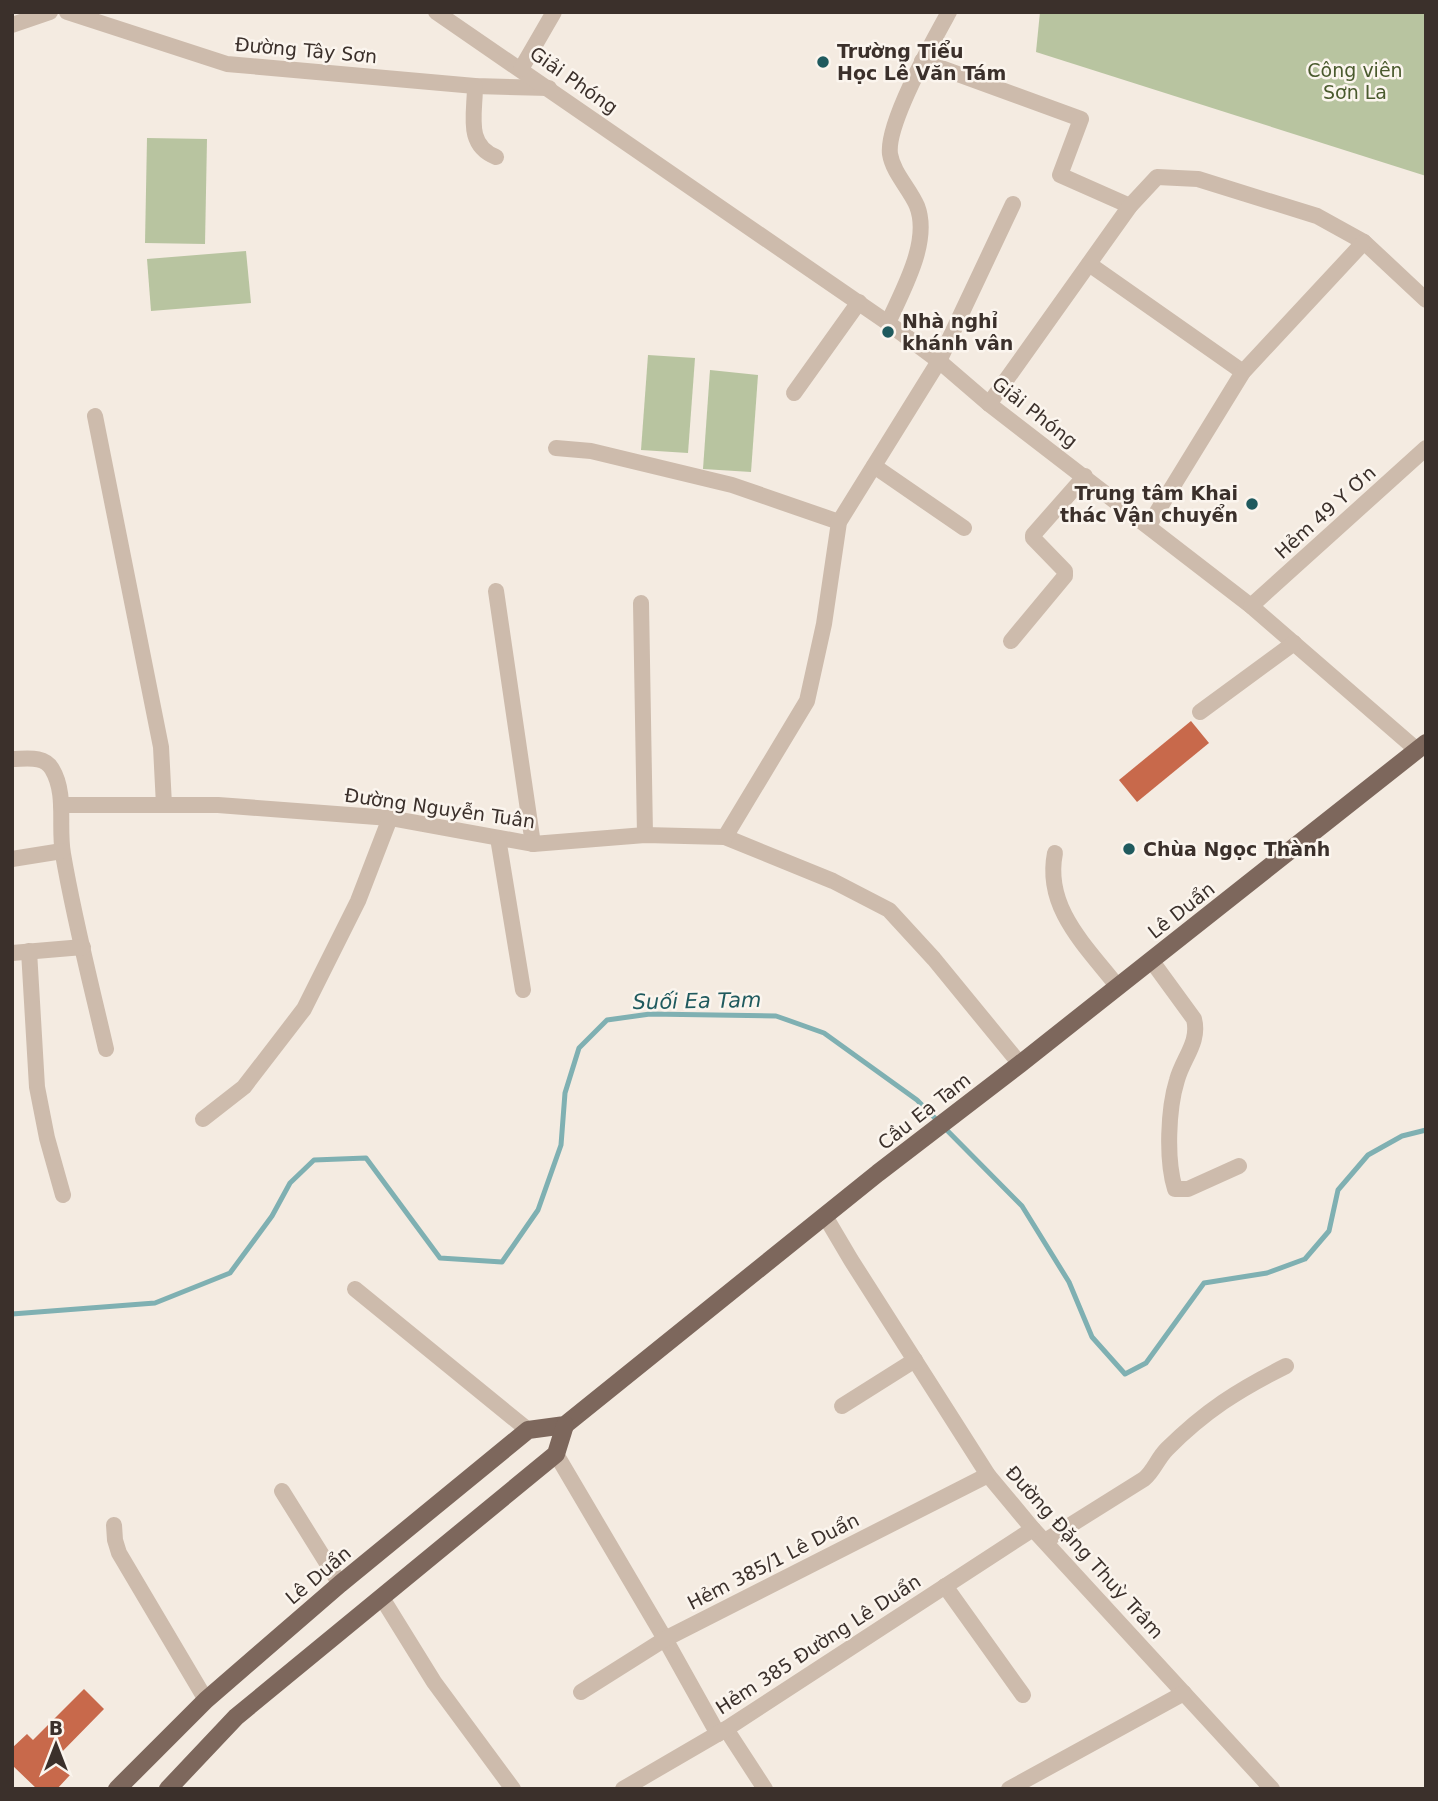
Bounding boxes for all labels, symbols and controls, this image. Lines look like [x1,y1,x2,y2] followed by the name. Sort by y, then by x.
[234,33,378,67] street label: Đường Tây Sơn
[837,40,1006,84] place label: Trường Tiểu Học Lê Văn Tám
[526,42,622,118] street label: Giải Phóng
[815,54,831,70] marker: Trường Tiểu Học Lê Văn Tám
[1307,59,1403,103] park label: Công viên Sơn La
[902,310,1013,354] place label: Nhà nghỉ khánh vân
[880,324,896,340] marker: Nhà nghỉ khánh vân
[988,372,1082,452] street label: Giải Phóng
[1270,461,1380,563] street label: Hẻm 49 Y Ơn
[1060,482,1238,526] place label: Trung tâm Khai thác Vận chuyển
[1244,496,1260,512] marker: Trung tâm Khai thác Vận chuyển
[343,784,537,832] street label: Đường Nguyễn Tuân
[1143,838,1330,860] place label: Chùa Ngọc Thành
[1121,841,1137,857] marker: Chùa Ngọc Thành
[1143,877,1219,943] street label: Lê Duẩn
[632,988,762,1014] water label: Suối Ea Tam
[873,1068,975,1154] street label: Cầu Ea Tam
[1002,1461,1168,1643] street label: Đường Đặng Thuỳ Trâm
[684,1508,862,1614] street label: Hẻm 385/1 Lê Duẩn
[281,1541,355,1609] street label: Lê Duẩn
[711,1569,925,1719] street label: Hẻm 385 Đường Lê Duẩn
[21,1710,91,1780] north arrow
[49,1717,63,1739] text: B

